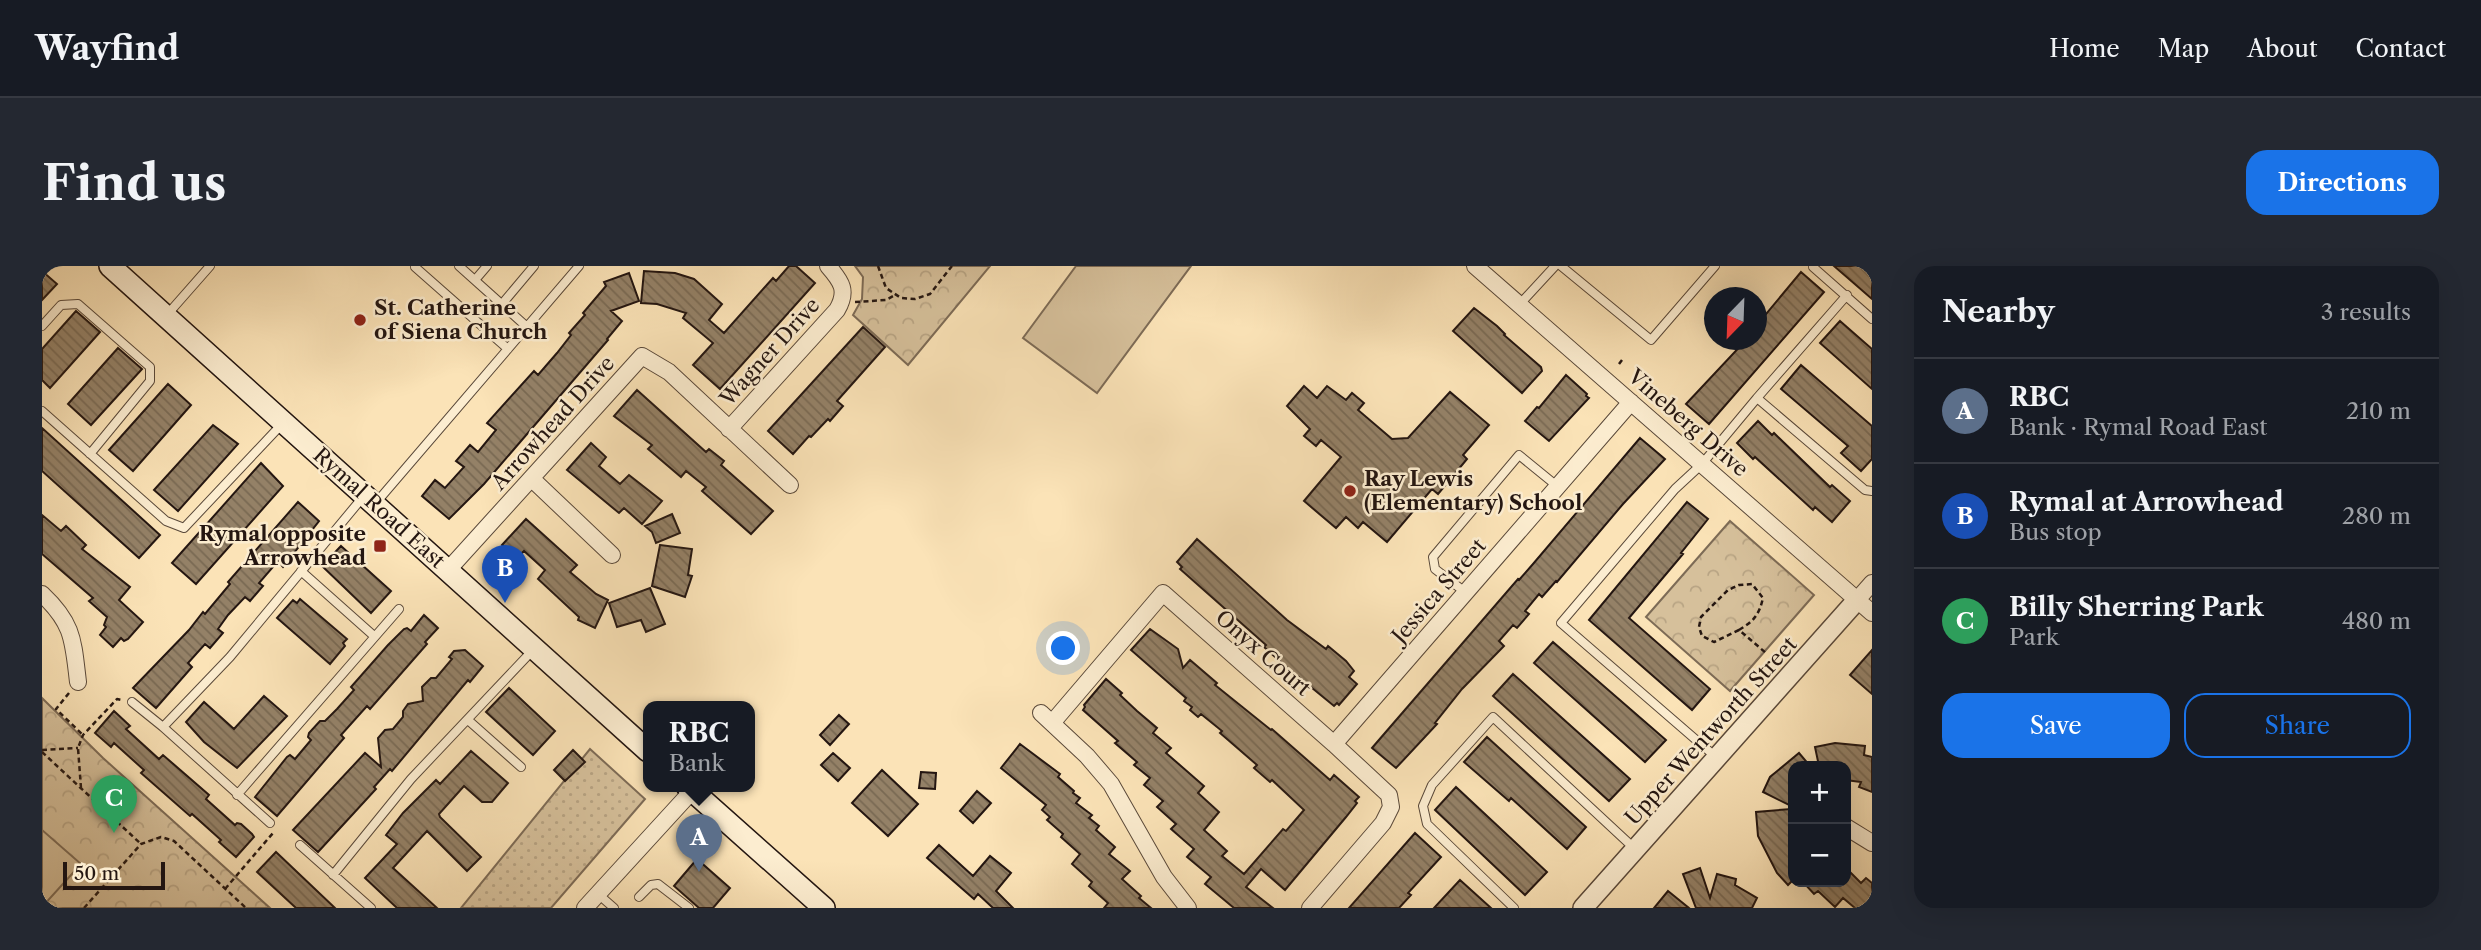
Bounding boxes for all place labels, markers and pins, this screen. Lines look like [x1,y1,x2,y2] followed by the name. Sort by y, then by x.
[374,295,548,344] place label: St. Catherine of Siena Church
[352,312,368,328] marker: St. Catherine of Siena Church
[1364,466,1582,515] place label: Ray Lewis (Elementary) School
[1342,483,1358,499] marker: Ray Lewis (Elementary) School
[199,521,366,570] place label: Rymal opposite Arrowhead
[372,538,388,554] marker: Rymal opposite Arrowhead
[482,545,528,603] pin: B
[91,775,137,833] pin: C
[676,814,722,872] pin: A

